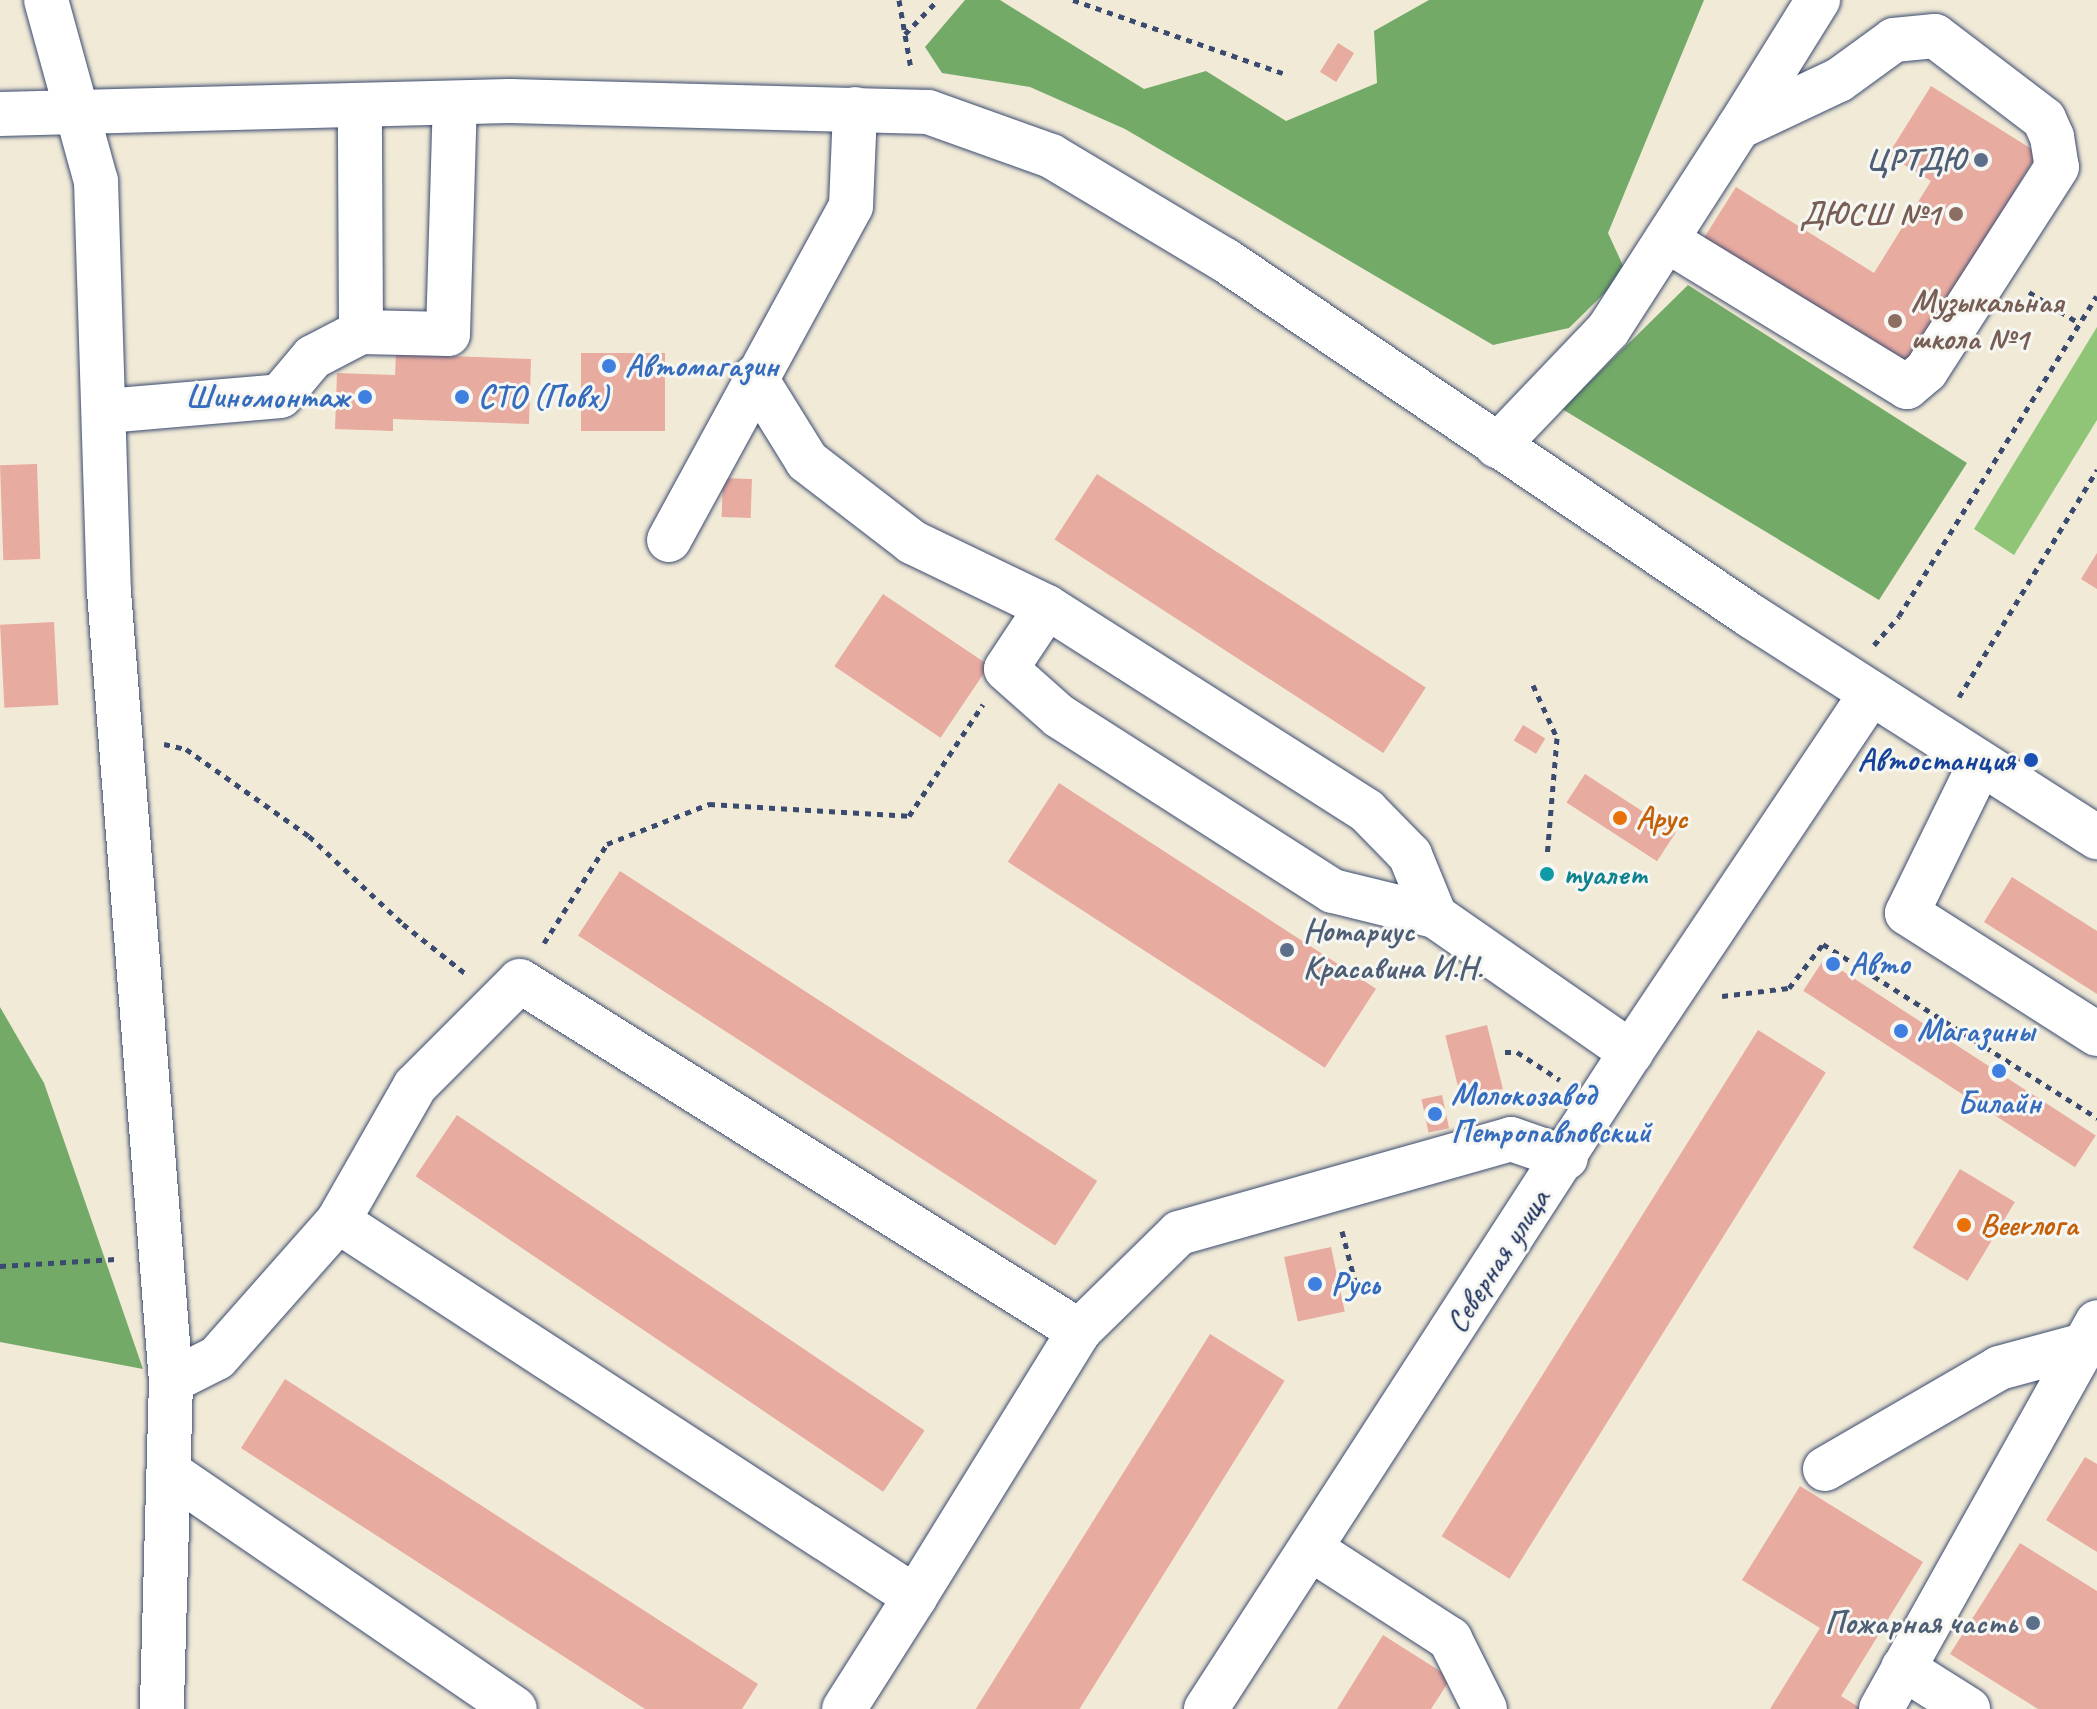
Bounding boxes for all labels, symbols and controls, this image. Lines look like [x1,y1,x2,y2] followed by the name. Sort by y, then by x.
[1866,141,1965,179] place label: ЦРТДЮ
[1972,151,1990,169] marker: ЦРТДЮ
[1800,195,1940,233] place label: ДЮСШ №1
[1947,205,1965,223] marker: ДЮСШ №1
[1911,284,2064,359] place label: Музыкальная школа №1
[1886,312,1904,330] marker: Музыкальная школа №1
[625,347,778,385] place label: Автомагазин
[600,357,618,375] marker: Автомагазин
[185,378,349,416] place label: Шиномонтаж
[478,378,608,416] place label: СТО (Повх)
[356,388,374,406] marker: Шиномонтаж
[453,388,471,406] marker: СТО (Повх)
[1858,741,2015,779] place label: Автостанция
[2022,751,2040,769] marker: Автостанция
[1636,799,1687,837] place label: Арус
[1611,809,1629,827] marker: Арус
[1563,855,1648,893] place label: туалет
[1538,865,1556,883] marker: туалет
[1303,913,1483,988] place label: Нотариус Красавина И.Н.
[1278,941,1296,959] marker: Нотариус Красавина И.Н.
[1849,945,1909,983] place label: Авто
[1824,955,1842,973] marker: Авто
[1917,1012,2034,1050] place label: Магазины
[1892,1022,1910,1040] marker: Магазины
[1990,1062,2008,1080] marker: Билайн
[1451,1077,1651,1152] place label: Молокозавод Петропавловский
[1957,1084,2041,1122] place label: Билайн
[1426,1105,1444,1123] marker: Молокозавод Петропавловский
[1437,1181,1559,1341] street label: Северная улица
[1980,1206,2078,1244] place label: Beerлога
[1955,1216,1973,1234] marker: Beerлога
[1331,1265,1380,1303] place label: Русь
[1306,1275,1324,1293] marker: Русь
[1825,1604,2017,1642] place label: Пожарная часть
[2024,1614,2042,1632] marker: Пожарная часть

